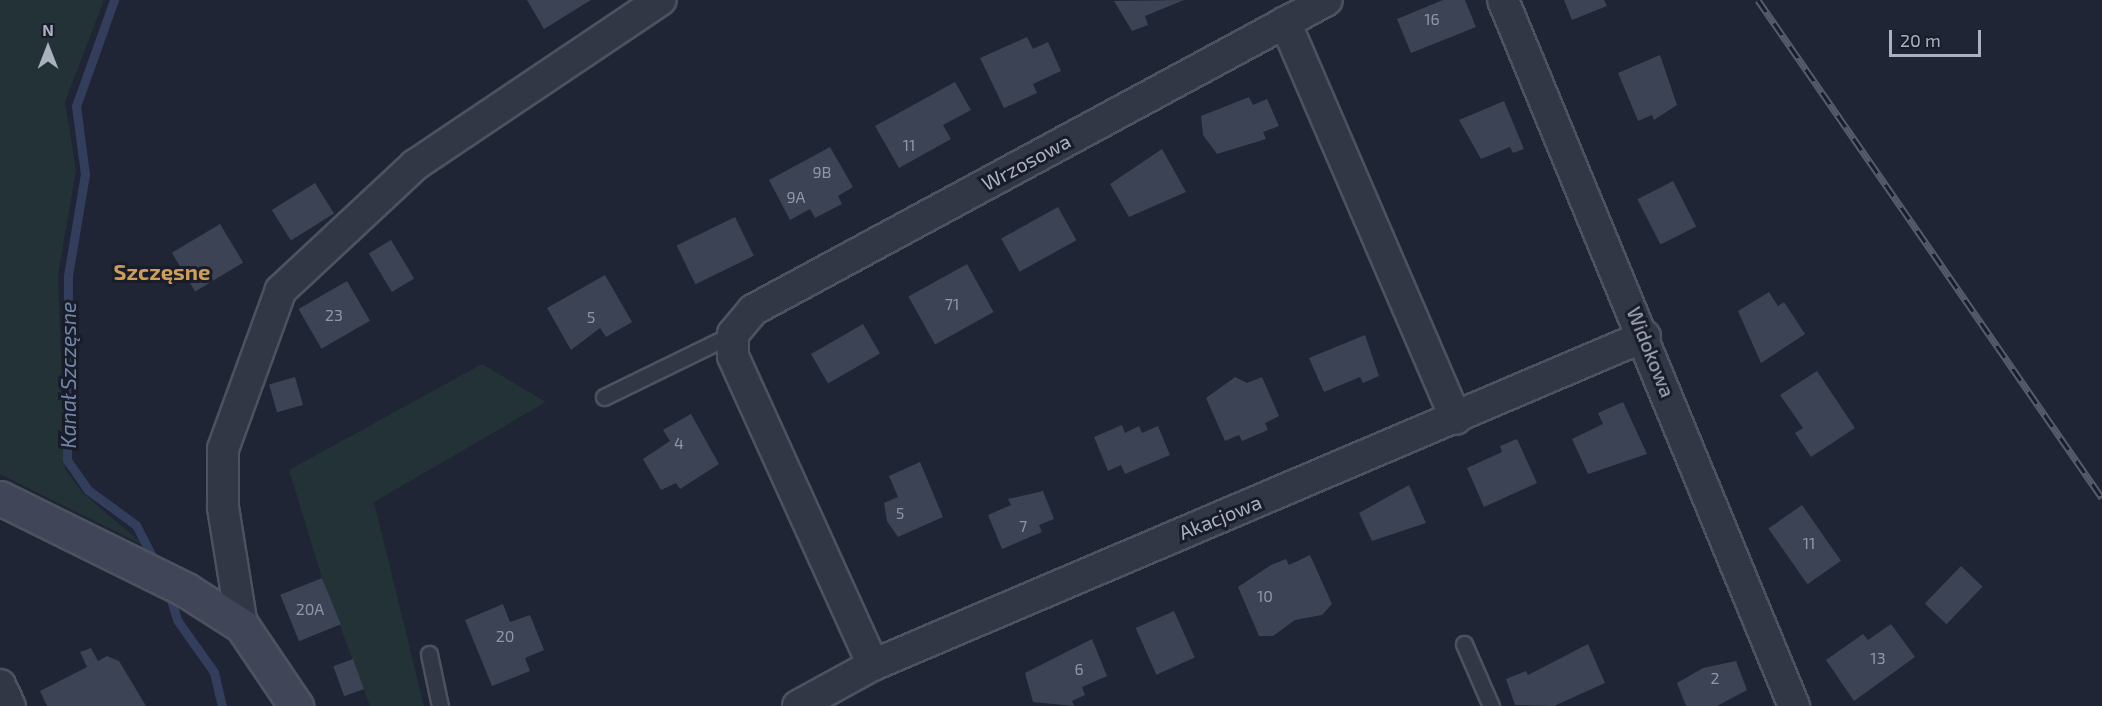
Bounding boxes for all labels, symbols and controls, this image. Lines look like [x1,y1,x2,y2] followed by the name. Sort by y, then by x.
[1424,9,1440,29] house number: 16
[18,18,78,78] north arrow
[1892,18,1984,56] scale bar
[42,20,54,39] text: N
[1900,29,1941,51] text: 20 m
[977,129,1075,195] street label: Wrzosowa
[903,135,915,155] house number: 11
[812,162,832,182] house number: 9B
[786,187,806,207] house number: 9A
[114,259,210,285] district label: Szczęsne
[945,294,959,314] house number: 71
[55,301,81,449] water label: Kanał Szczęsne
[1622,303,1680,401] street label: Widokowa
[325,305,343,325] house number: 23
[587,307,595,327] house number: 5
[674,433,684,453] house number: 4
[1175,490,1265,544] street label: Akacjowa
[896,503,904,523] house number: 5
[1019,516,1027,536] house number: 7
[1803,533,1815,553] house number: 11
[1257,586,1273,606] house number: 10
[296,599,324,619] house number: 20A
[496,626,514,646] house number: 20
[1870,648,1886,668] house number: 13
[1074,659,1084,679] house number: 6
[1711,668,1719,688] house number: 2

